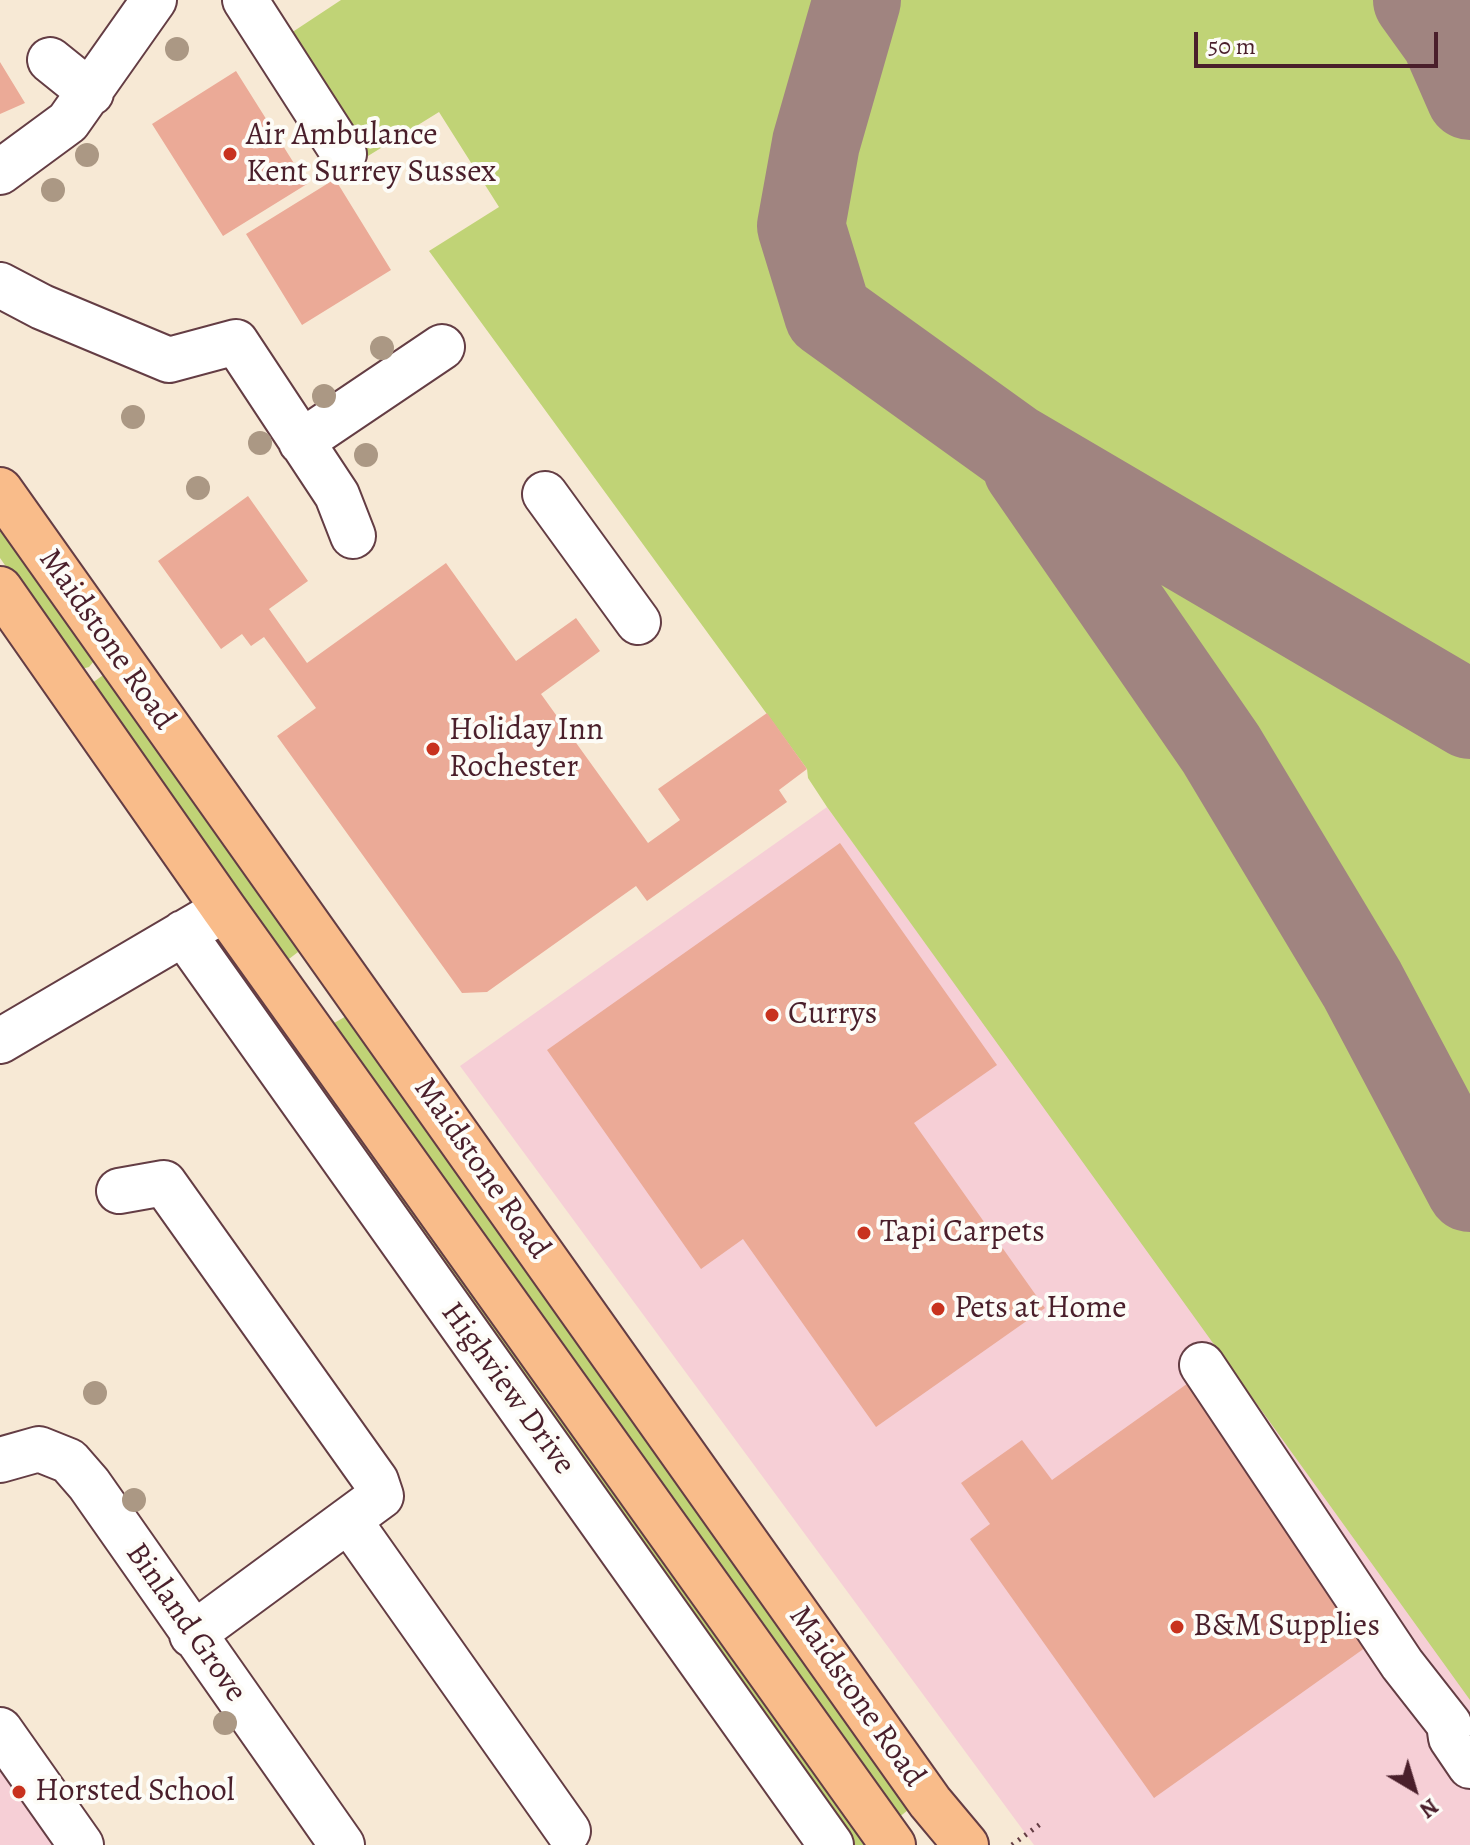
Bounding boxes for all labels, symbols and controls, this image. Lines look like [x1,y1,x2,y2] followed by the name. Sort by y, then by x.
[1198,16,1442,66] scale bar
[1208,30,1256,62] text: 50 m
[246,117,496,192] place label: Air Ambulance Kent Surrey Sussex
[221,145,239,163] marker: Air Ambulance Kent Surrey Sussex
[29,542,183,738] street label: Maidstone Road
[449,712,604,787] place label: Holiday Inn Rochester
[424,740,442,758] marker: Holiday Inn Rochester
[788,996,877,1034] place label: Currys
[763,1006,781,1024] marker: Currys
[404,1071,558,1267] street label: Maidstone Road
[880,1214,1045,1252] place label: Tapi Carpets
[855,1224,873,1242] marker: Tapi Carpets
[954,1290,1126,1328] place label: Pets at Home
[432,1295,582,1483] street label: Highview Drive
[929,1300,947,1318] marker: Pets at Home
[116,1536,254,1710] street label: Binland Grove
[779,1599,933,1795] street label: Maidstone Road
[1193,1608,1380,1646] place label: B&M Supplies
[1168,1618,1186,1636] marker: B&M Supplies
[1374,1749,1454,1829] north arrow
[35,1773,235,1811] place label: Horsted School
[10,1783,28,1801] marker: Horsted School
[1413,1791,1444,1825] text: N

